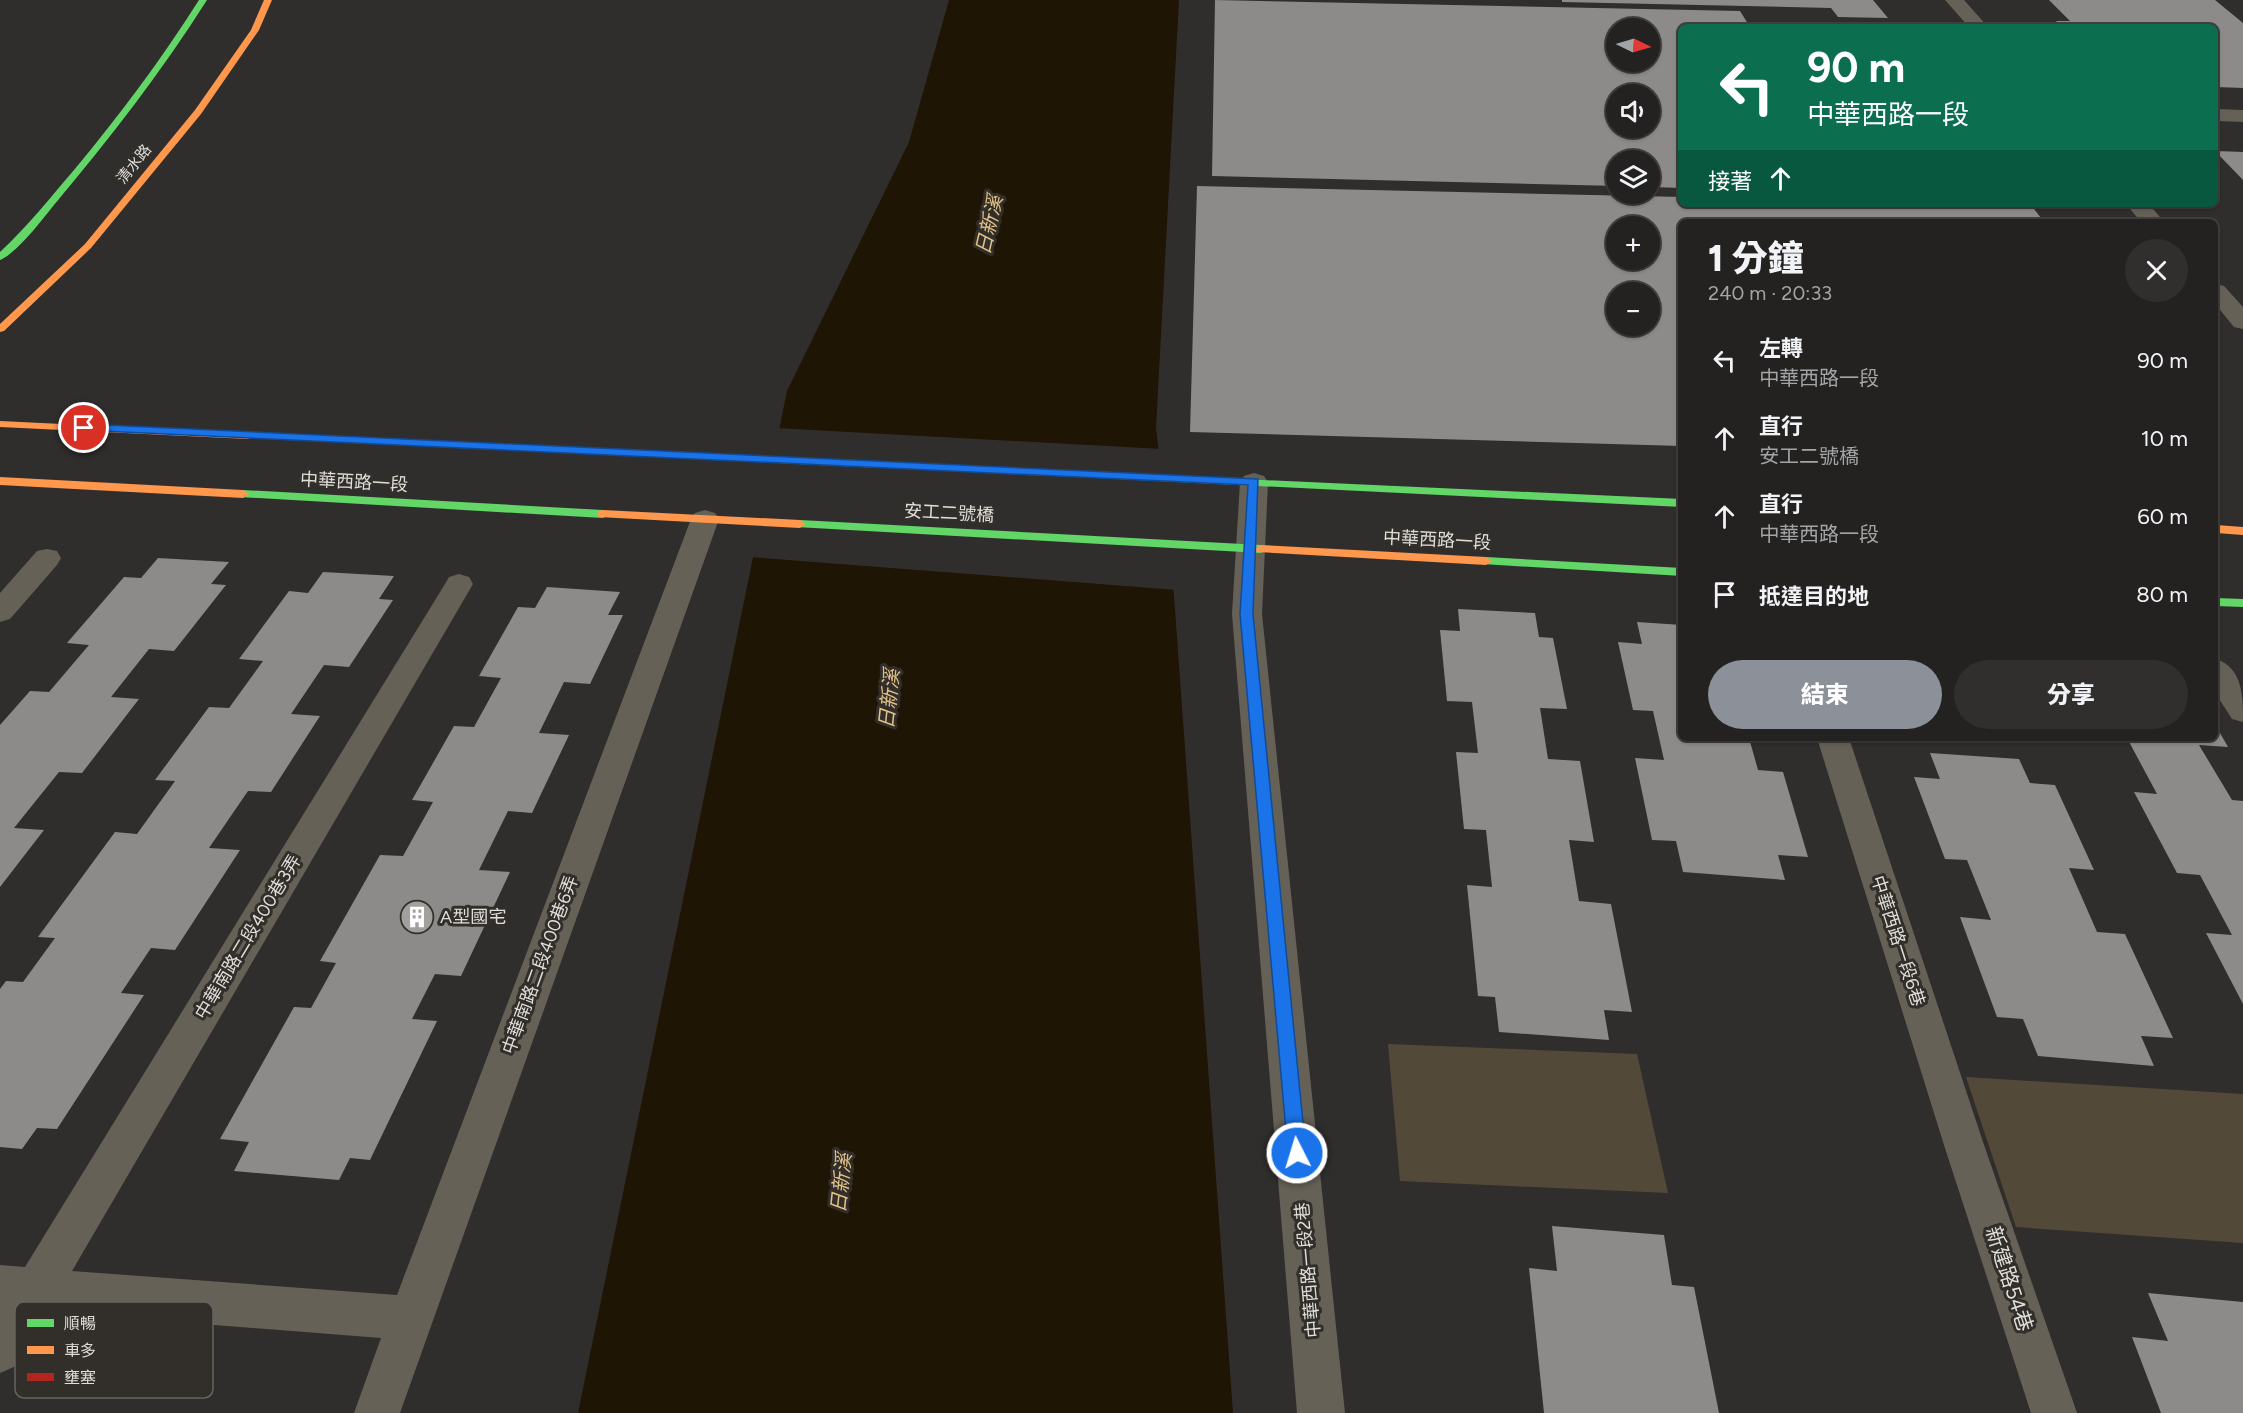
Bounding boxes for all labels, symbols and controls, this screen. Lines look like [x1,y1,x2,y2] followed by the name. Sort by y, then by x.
[1606,18,1660,72] north arrow
[1606,18,1660,336] map controls
[1807,42,1905,93] text: 90 m
[1708,48,1786,126] icon: left
[1606,84,1660,138] button: sound
[1807,98,1969,131] text: 中華西路一段
[113,141,155,187] street label: 清水路
[1606,150,1660,204] button: layers
[1764,162,1797,195] icon: ahead
[1708,168,1752,195] text: 接著
[971,190,1008,257] water label: 日新溪
[1606,216,1660,270] button: +
[1708,237,1804,280] text: 1 分鐘
[2125,239,2188,302] button: close
[1708,281,1832,305] text: 240 m · 20:33
[1606,282,1660,336] button: −
[1759,335,1803,362] text: 左轉
[1708,344,1741,377] icon: left
[2137,347,2188,374] text: 90 m
[1759,366,1879,390] text: 中華西路一段
[58,402,109,453] pin
[67,411,100,444] icon: arrive
[1759,413,1803,440] text: 直行
[1708,422,1741,455] icon: ahead
[2141,425,2188,452] text: 10 m
[1759,444,1859,468] text: 安工二號橋
[299,468,409,496] street label: 中華西路一段
[1759,491,1803,518] text: 直行
[903,500,995,526] street label: 安工二號橋
[1708,500,1741,533] icon: ahead
[2137,503,2188,530] text: 60 m
[1759,522,1879,546] text: 中華西路一段
[1382,526,1492,554] street label: 中華西路一段
[1708,578,1741,611] icon: arrive
[2136,581,2188,608] text: 80 m
[1759,583,1869,610] text: 抵達目的地
[1708,660,1942,729] button: 結束
[1954,660,2188,729] button: 分享
[874,665,904,730] water label: 日新溪
[190,851,306,1023] street label: 中華南路二段400巷3弄
[497,873,583,1057] street label: 中華南路二段400巷6弄
[1866,873,1930,1009] street label: 中華西路一段6巷
[399,899,435,935] building icon: A型國宅
[440,906,506,928] place label: A型國宅
[1265,1121,1329,1185] position arrow
[826,1149,856,1214] water label: 日新溪
[1291,1201,1325,1339] street label: 中華西路一段2巷
[1981,1223,2038,1335] street label: 新建路54巷
[15,1302,213,1398] legend
[64,1314,96,1333] text: 順暢
[64,1341,96,1360] text: 車多
[64,1368,96,1387] text: 壅塞

